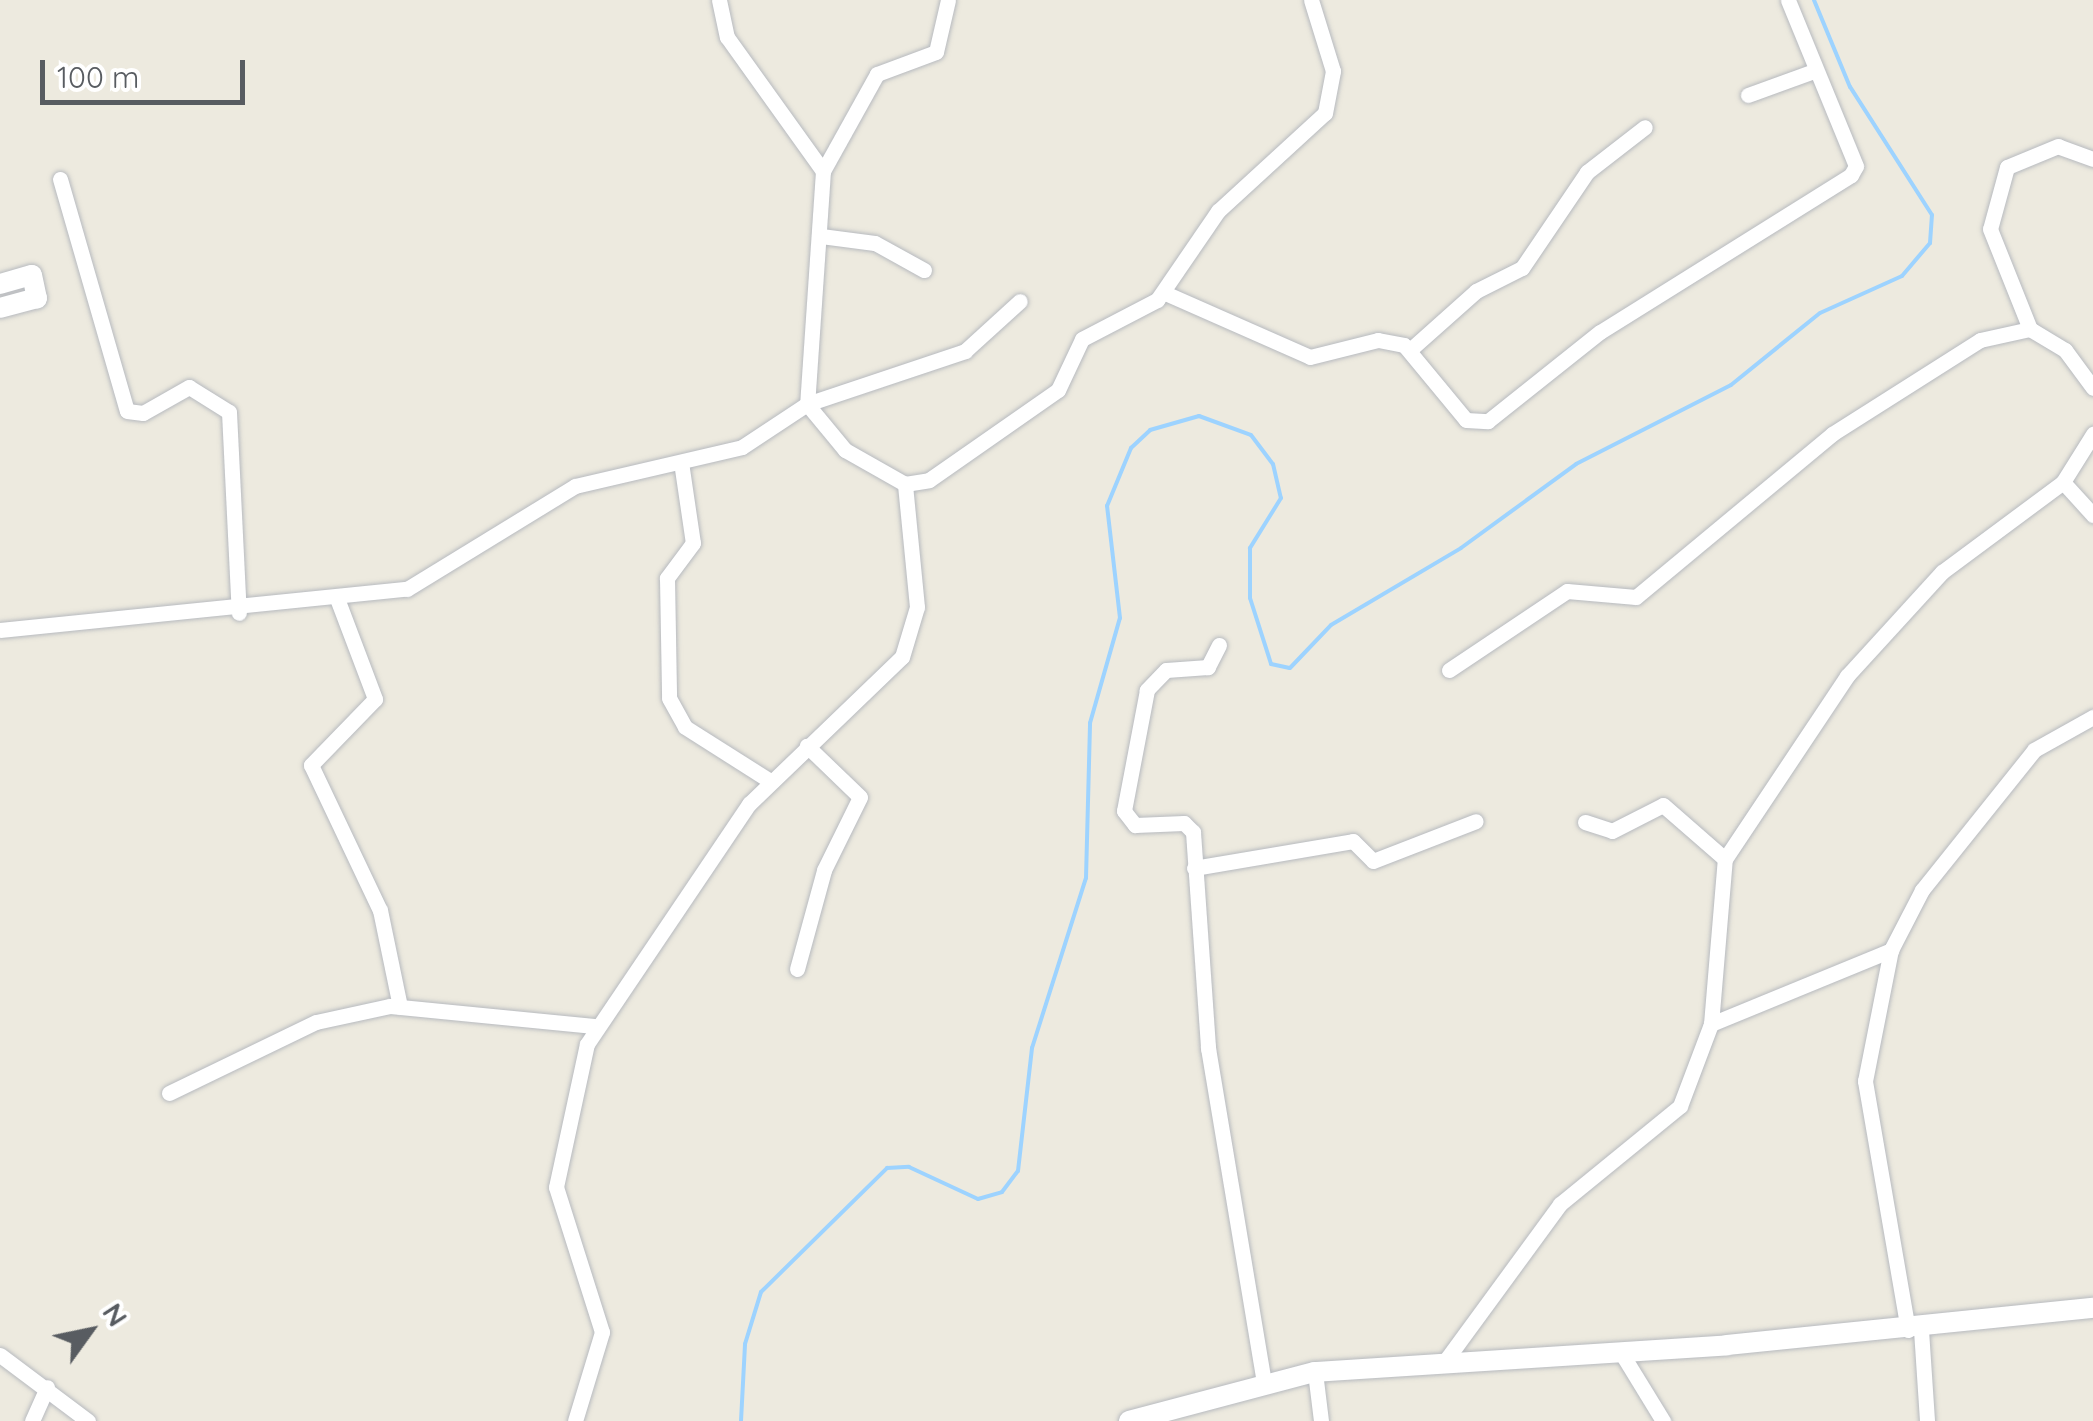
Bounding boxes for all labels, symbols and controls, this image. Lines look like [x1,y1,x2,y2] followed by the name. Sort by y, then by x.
[45,40,250,102] scale bar
[57,58,139,96] text: 100 m
[40,1281,140,1381] north arrow
[95,1296,136,1333] text: N

